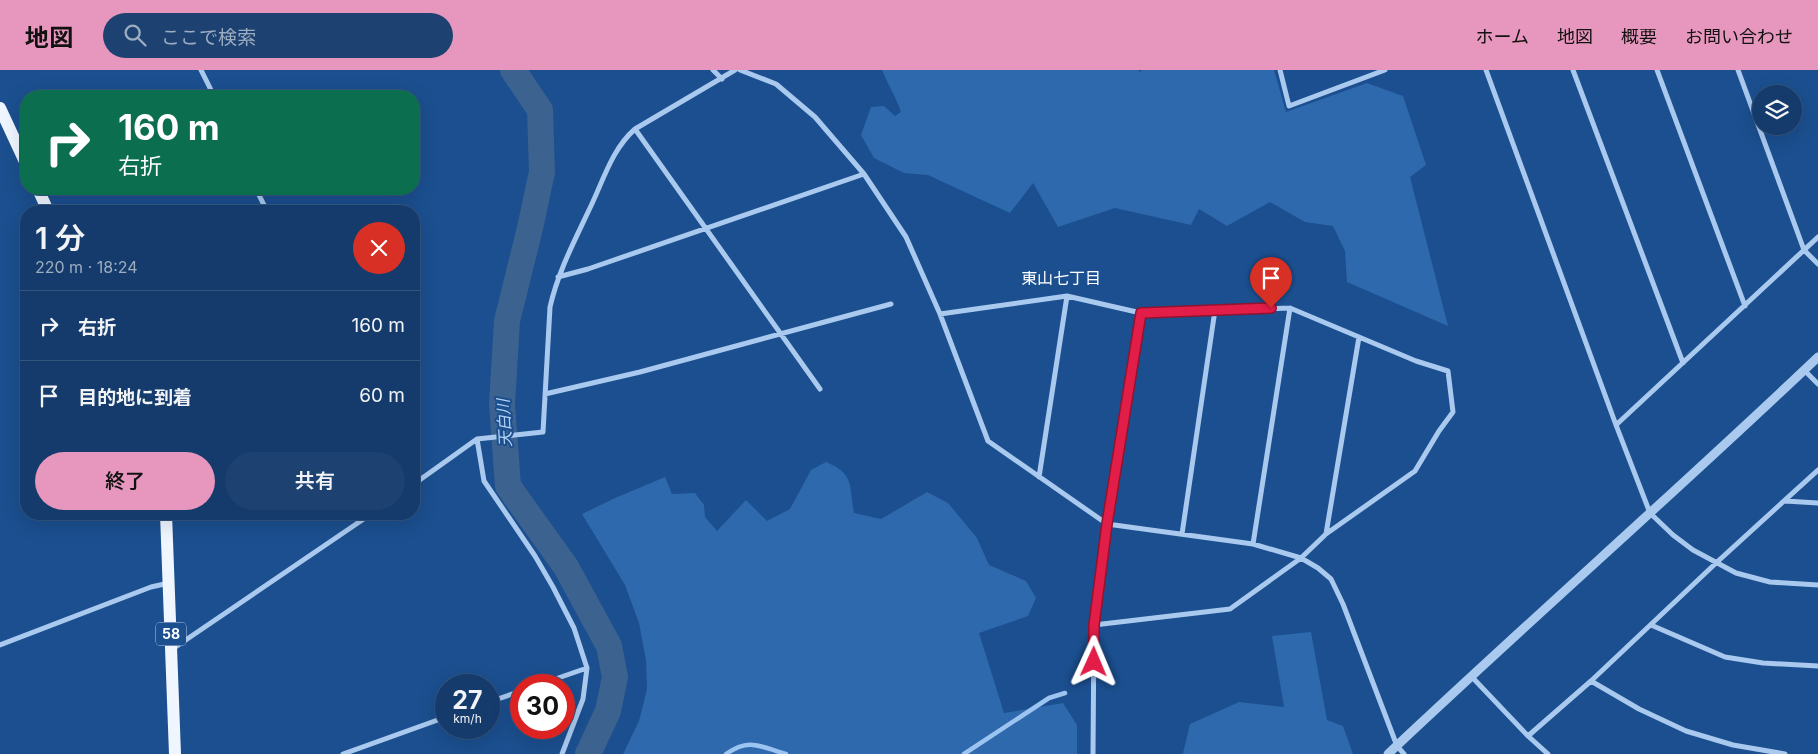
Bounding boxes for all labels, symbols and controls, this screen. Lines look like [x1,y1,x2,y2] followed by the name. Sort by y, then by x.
[103,13,453,58] search box
[121,21,149,49] icon: search
[25,23,73,52] text: 地図
[161,26,256,49] text: ここで検索
[1476,26,1529,47] text: ホーム
[1557,26,1593,47] text: 地図
[1621,26,1657,47] text: 概要
[1685,26,1793,47] text: お問い合わせ
[1752,85,1802,135] map controls
[1752,85,1802,135] button: layers
[118,106,220,148] text: 160 m
[35,110,100,175] icon: right
[118,153,162,179] text: 右折
[35,220,85,256] text: 1 分
[353,222,405,274] button: close
[35,257,138,277] text: 220 m · 18:24
[1250,257,1292,308] pin
[1257,264,1285,292] icon: arrive
[1021,268,1101,288] district label: 東山七丁目
[35,312,63,340] icon: right
[352,314,405,337] text: 160 m
[78,316,116,339] text: 右折
[35,382,63,410] icon: arrive
[359,384,405,407] text: 60 m
[78,386,192,409] text: 目的地に到着
[493,397,515,447] water label: 天白川
[35,452,215,510] button: 終了
[225,452,405,510] button: 共有
[156,622,186,646] road number: 58
[1067,635,1119,687] position arrow
[510,674,575,739] speed limit sign: 30
[452,685,483,715] text: 27
[453,711,482,726] text: km/h

